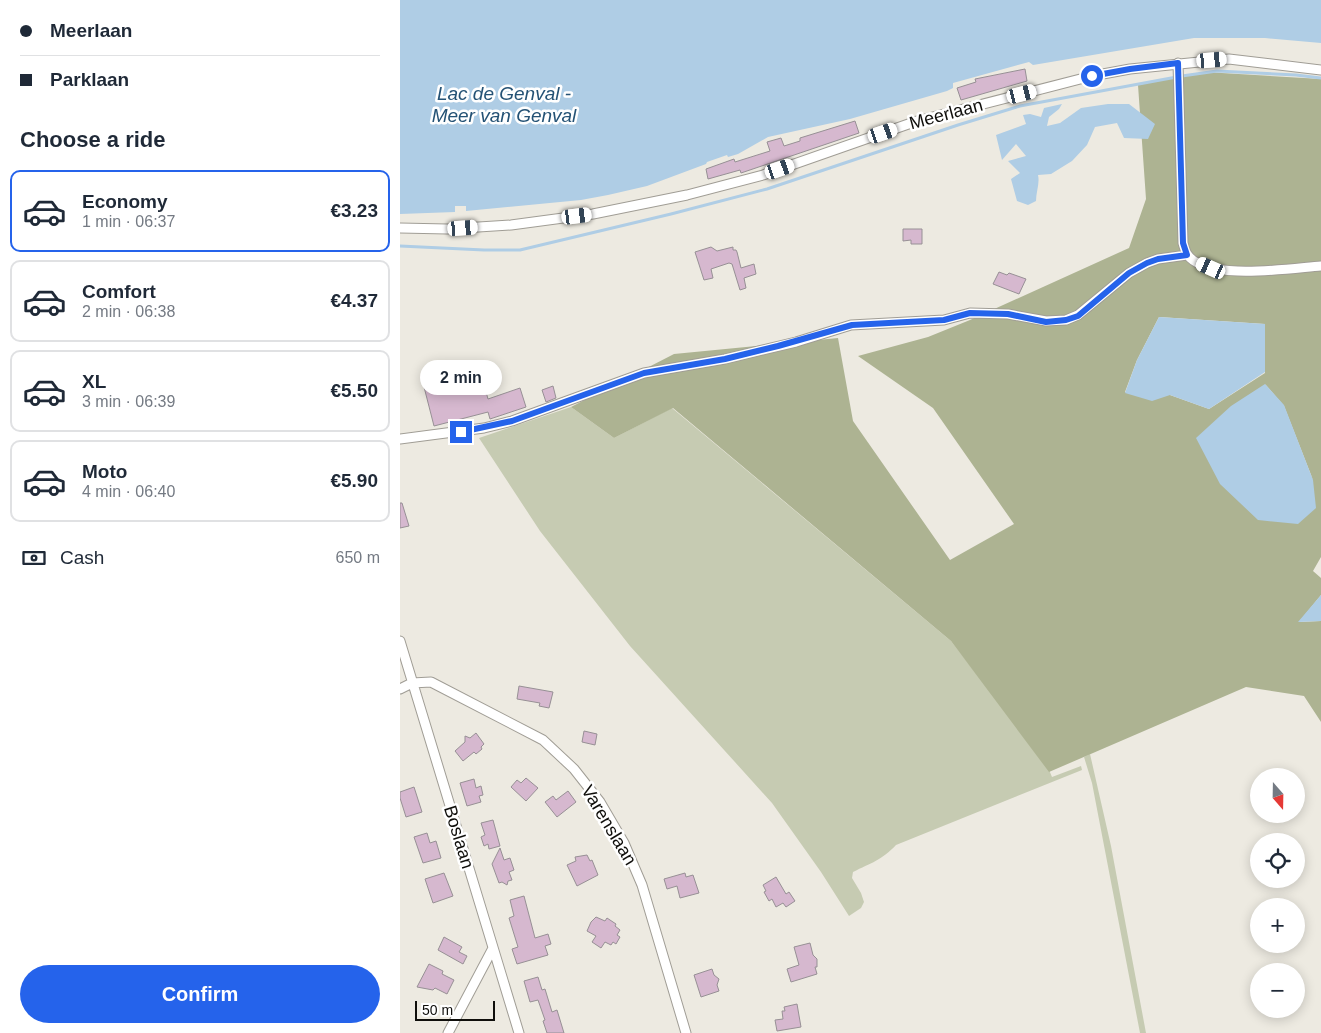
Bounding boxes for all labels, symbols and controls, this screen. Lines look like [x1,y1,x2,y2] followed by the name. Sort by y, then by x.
[50,20,132,41] text: Meerlaan
[1196,51,1227,69] car
[1081,65,1103,87] route start
[50,69,129,90] text: Parklaan
[432,83,577,126] water label: Lac de Genval - Meer van Genval
[1005,83,1038,105] car
[907,95,985,133] street label: Meerlaan
[866,121,899,145] car
[20,127,165,152] text: Choose a ride
[763,157,796,181] car
[22,189,67,234] icon: car
[82,191,168,212] text: Economy
[330,200,378,221] text: €3.23
[561,207,592,225] car
[82,213,175,230] text: 1 min · 06:37
[447,219,478,237] car
[1194,255,1227,281] car
[22,279,67,324] icon: car
[82,281,156,302] text: Comfort
[330,290,378,311] text: €4.37
[82,303,175,320] text: 2 min · 06:38
[420,360,502,394] callout: 2 min
[22,369,67,414] icon: car
[440,369,482,386] text: 2 min
[82,371,106,392] text: XL
[330,380,378,401] text: €5.50
[82,393,175,410] text: 3 min · 06:39
[450,421,472,443] route end
[22,459,67,504] icon: car
[82,461,127,482] text: Moto
[330,470,378,491] text: €5.90
[82,483,175,500] text: 4 min · 06:40
[20,544,48,572] icon: cash
[60,547,104,568] text: Cash
[336,549,380,566] text: 650 m
[1250,768,1305,822] north arrow
[1250,768,1305,1018] map controls
[577,781,641,869] street label: Varenslaan
[440,803,478,871] street label: Boslaan
[1250,833,1305,888] button: locate
[1250,898,1305,953] button: +
[1250,963,1305,1018] button: −
[20,965,380,1023] button: Confirm
[415,998,495,1021] scale bar
[422,1002,453,1018] text: 50 m

